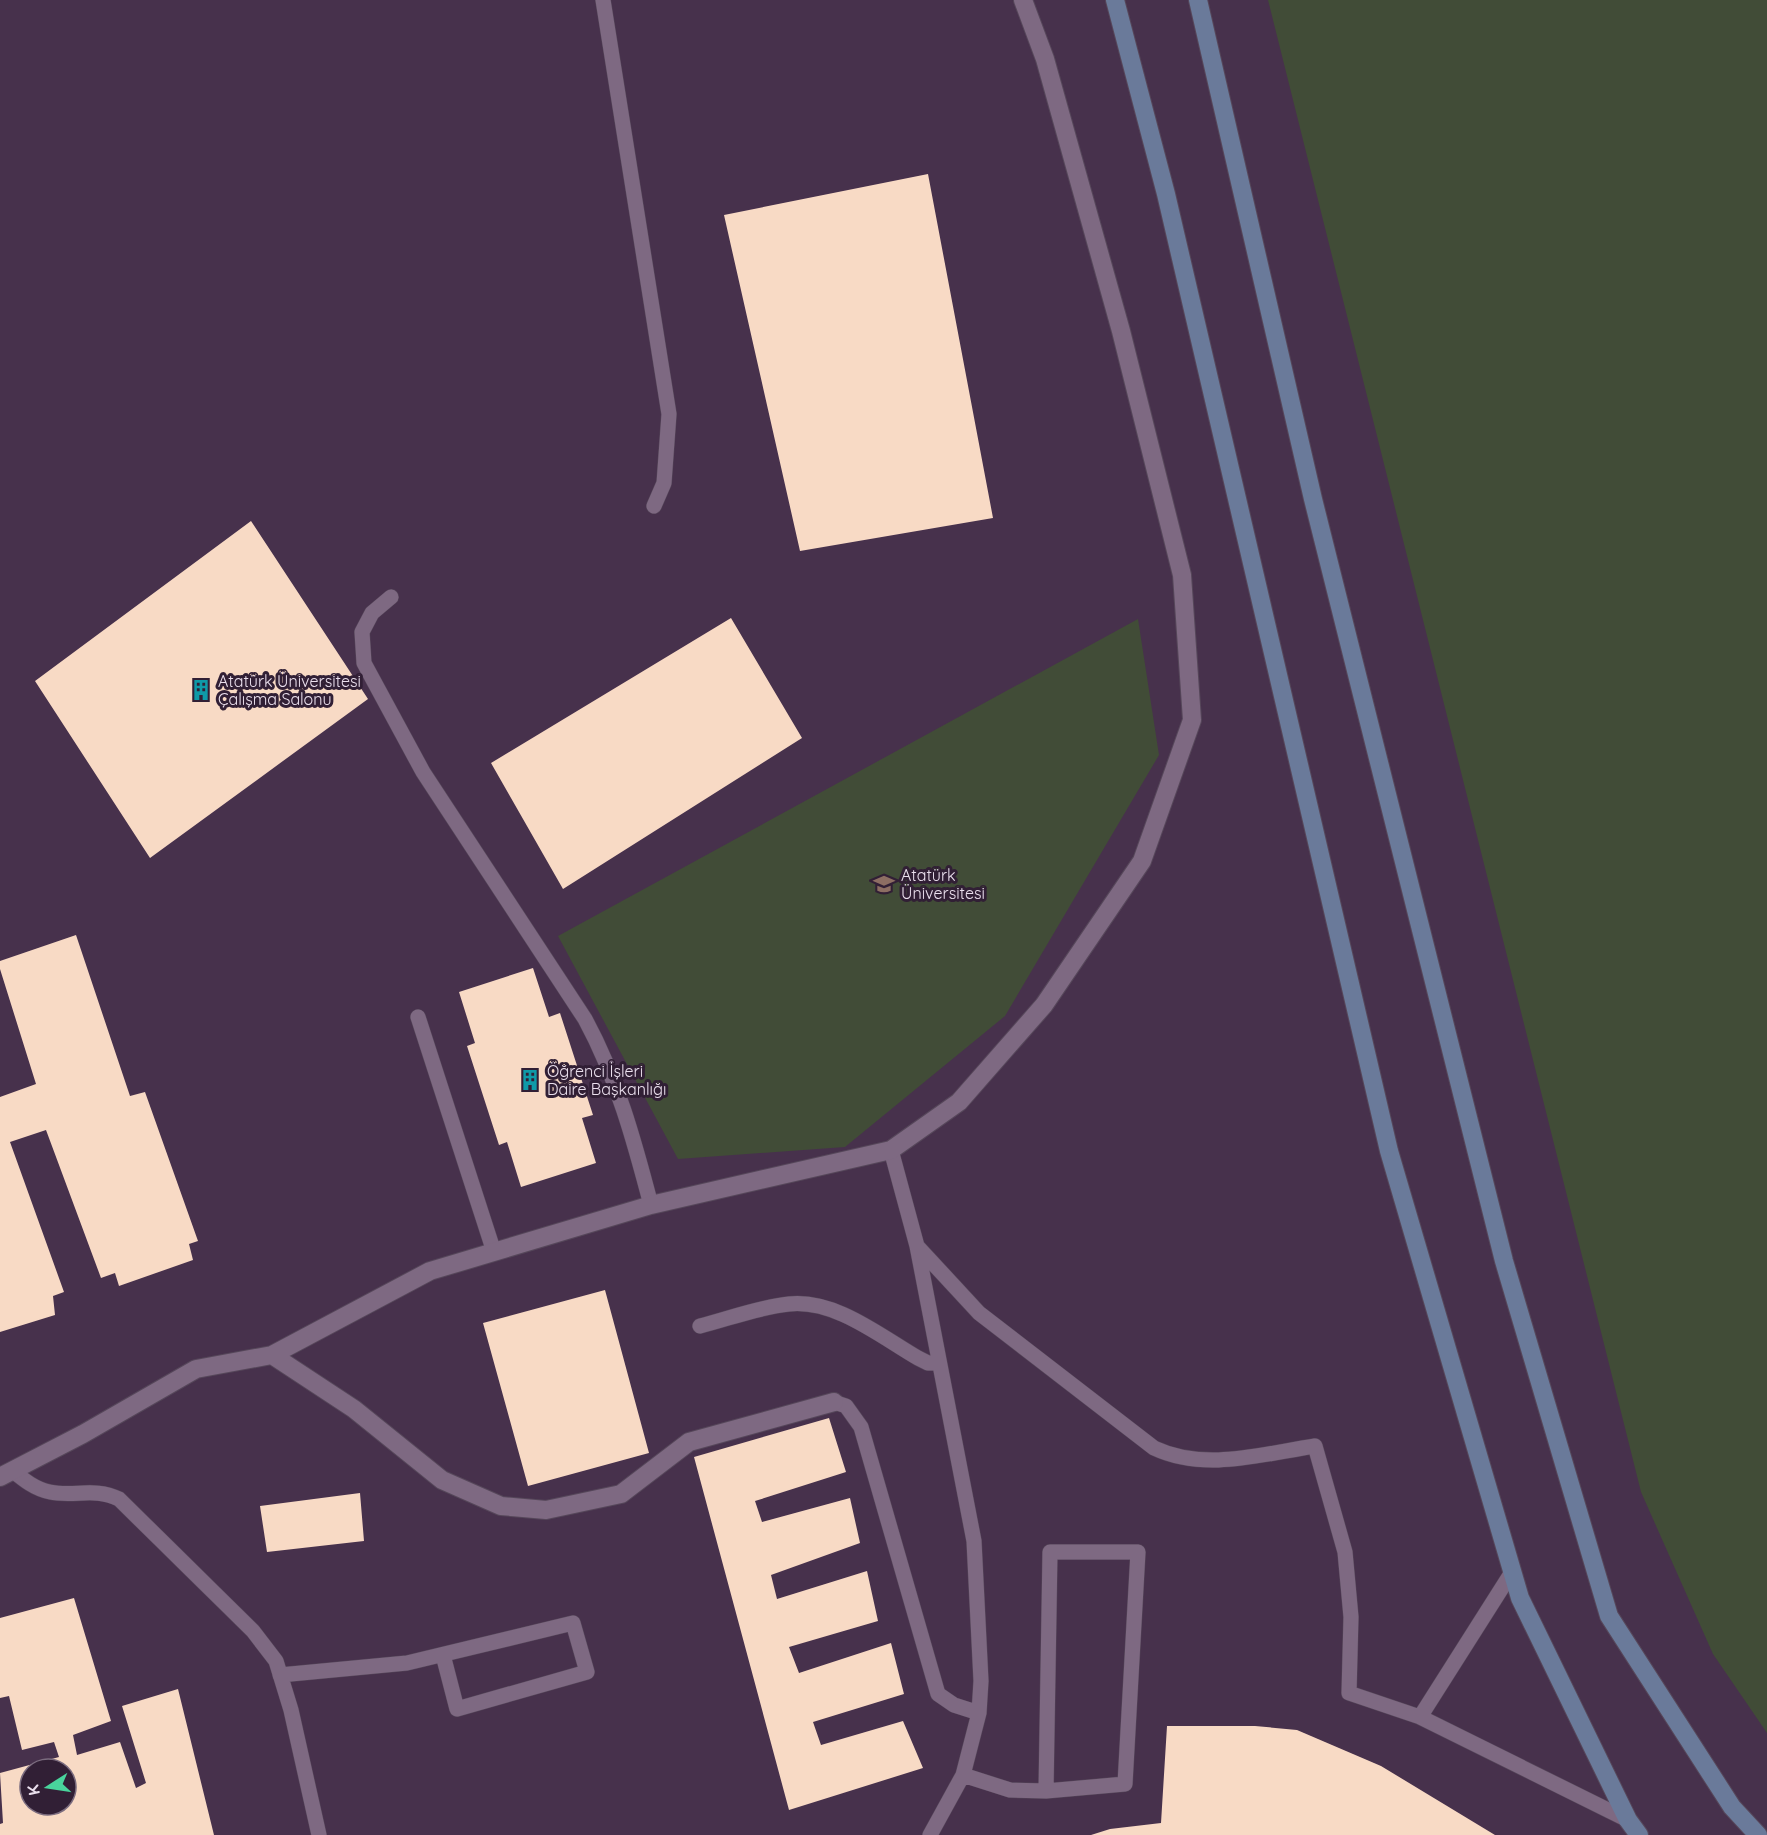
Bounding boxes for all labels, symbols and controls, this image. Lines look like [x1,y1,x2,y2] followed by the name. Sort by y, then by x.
[218,671,361,709] place label: Atatürk Üniversitesi Çalışma Salonu
[189,678,213,702] building icon: Atatürk Üniversitesi Çalışma Salonu
[901,865,985,903] place label: Atatürk Üniversitesi
[872,872,896,896] school or university icon: Atatürk Üniversitesi
[547,1061,666,1099] place label: Öğrenci İşleri Daire Başkanlığı
[518,1068,542,1092] building icon: Öğrenci İşleri Daire Başkanlığı
[18,1757,78,1817] north arrow
[22,1783,44,1797] text: K

